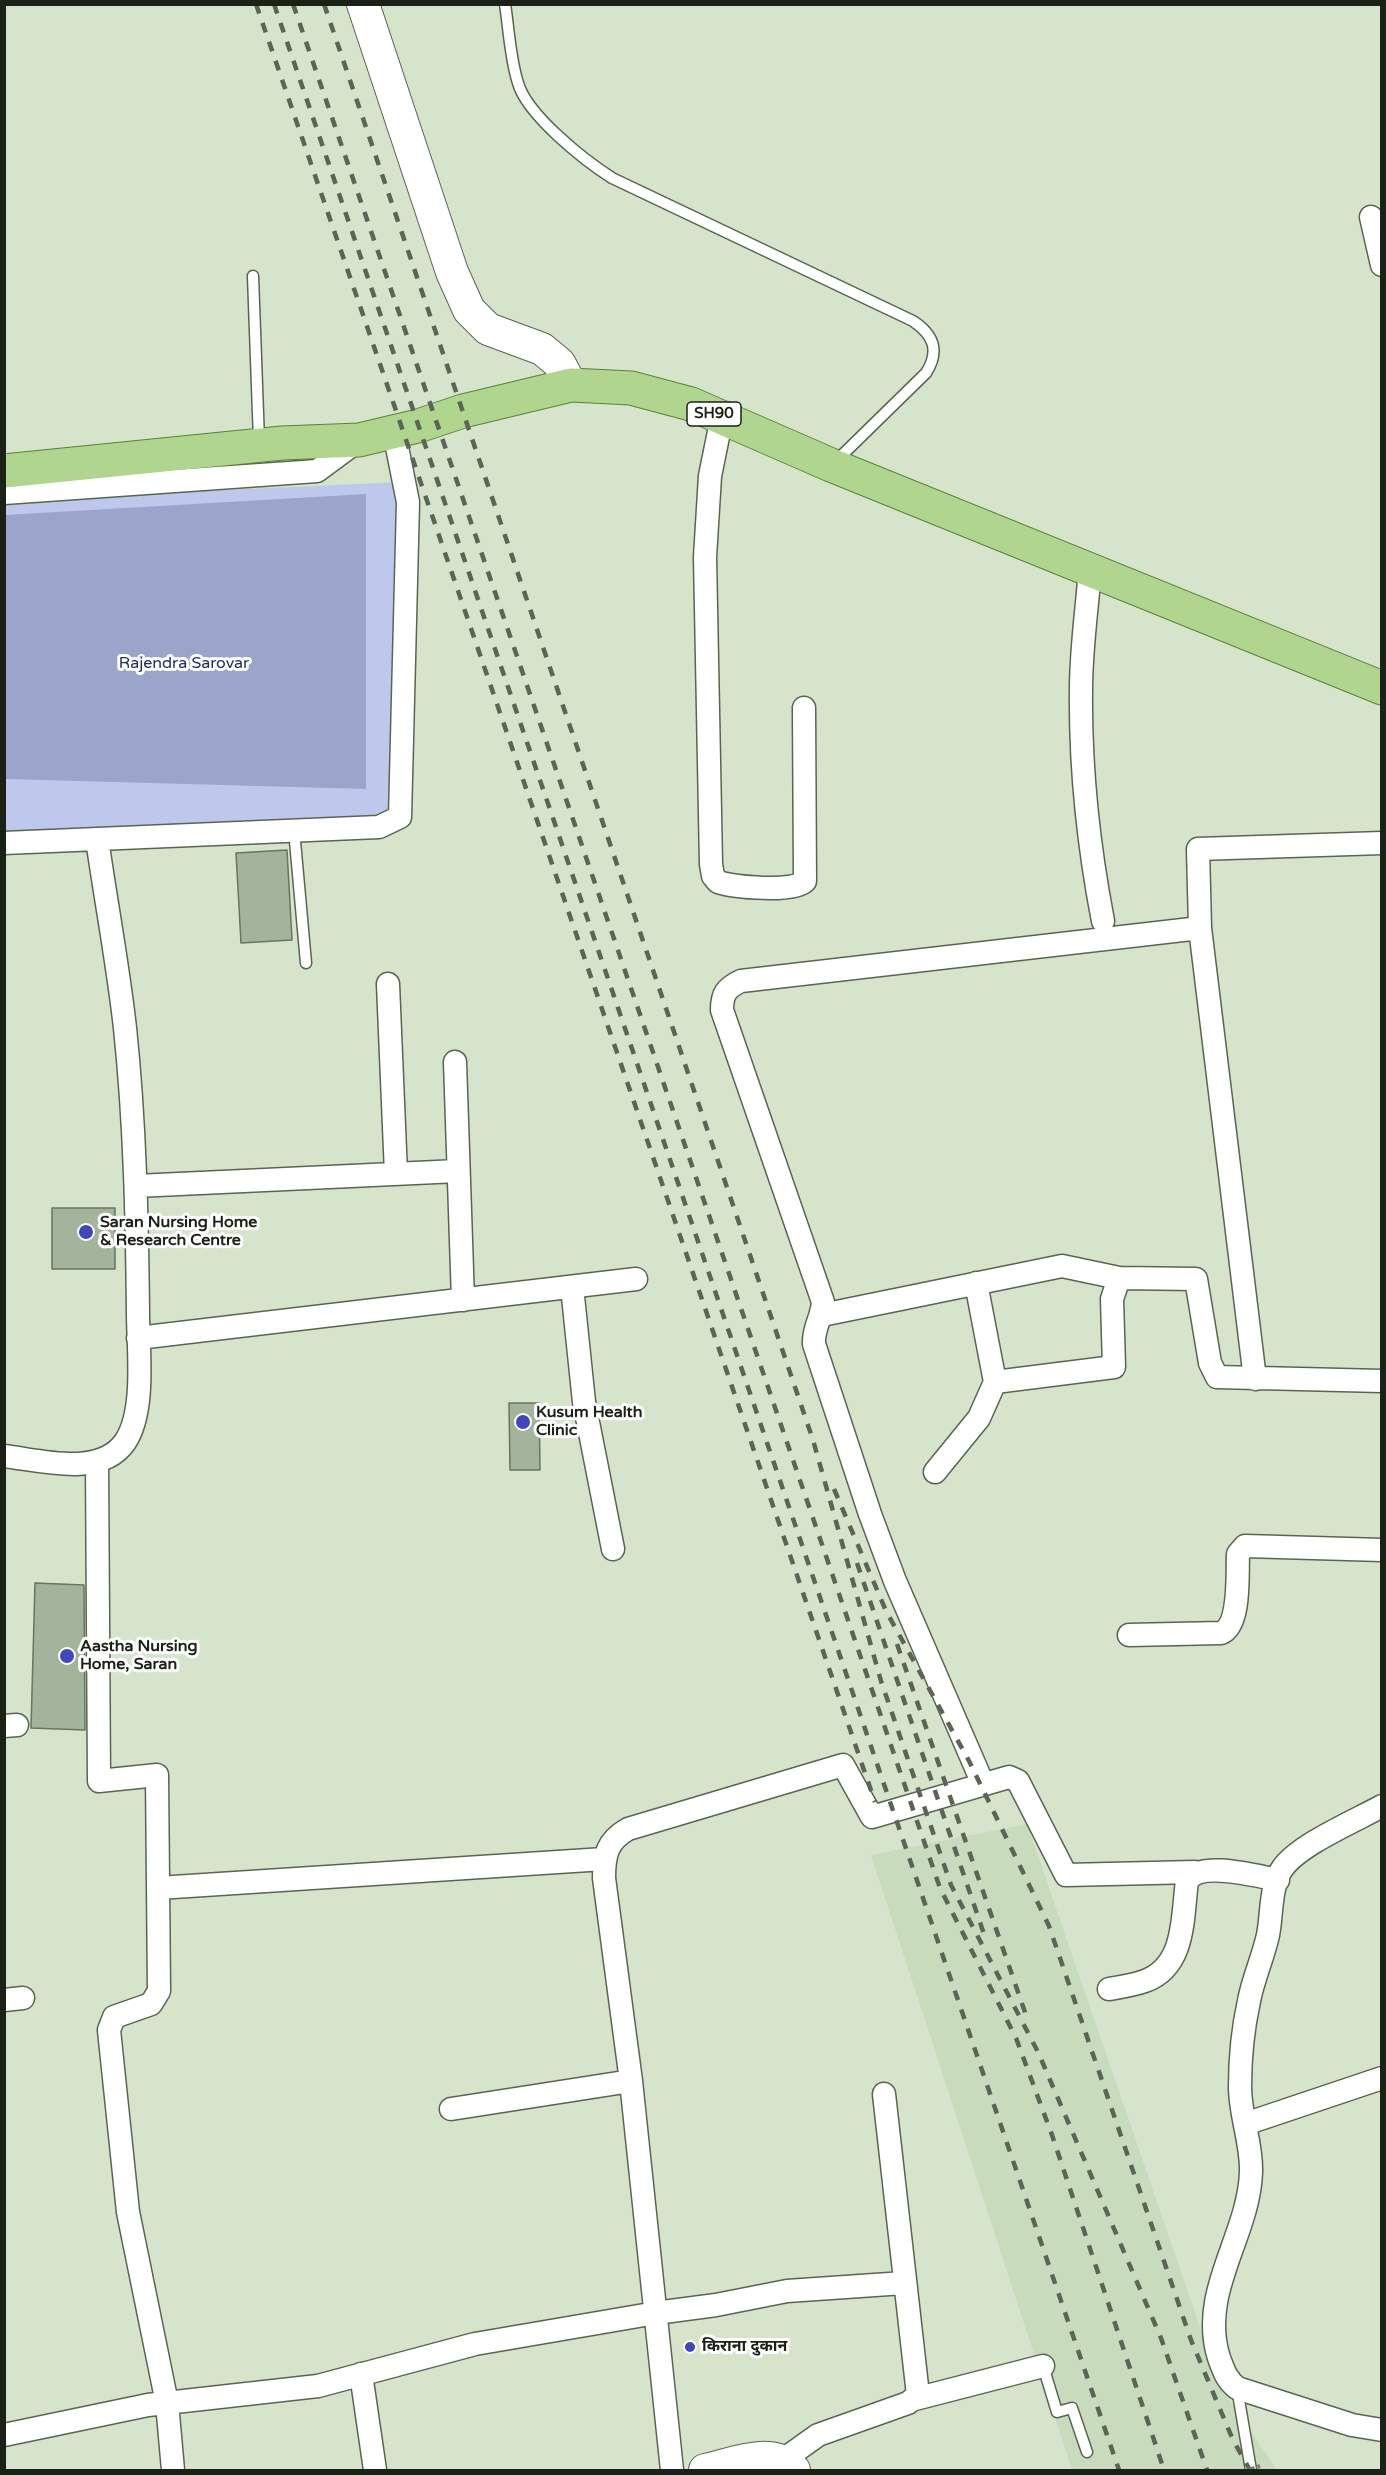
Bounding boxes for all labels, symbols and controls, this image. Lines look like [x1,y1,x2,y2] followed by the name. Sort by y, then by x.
[687,402,741,426] road number: SH90
[119,654,249,674] park label: Rajendra Sarovar
[100,1213,257,1251] place label: Saran Nursing Home & Research Centre
[77,1223,95,1241] marker: Saran Nursing Home & Research Centre
[536,1403,642,1441] place label: Kusum Health Clinic
[514,1413,532,1431] marker: Kusum Health Clinic
[80,1637,198,1675] place label: Aastha Nursing Home, Saran
[58,1647,76,1665] marker: Aastha Nursing Home, Saran
[702,2337,787,2357] place label: किराना दुकान
[683,2340,697,2354] marker: किराना दुकान

